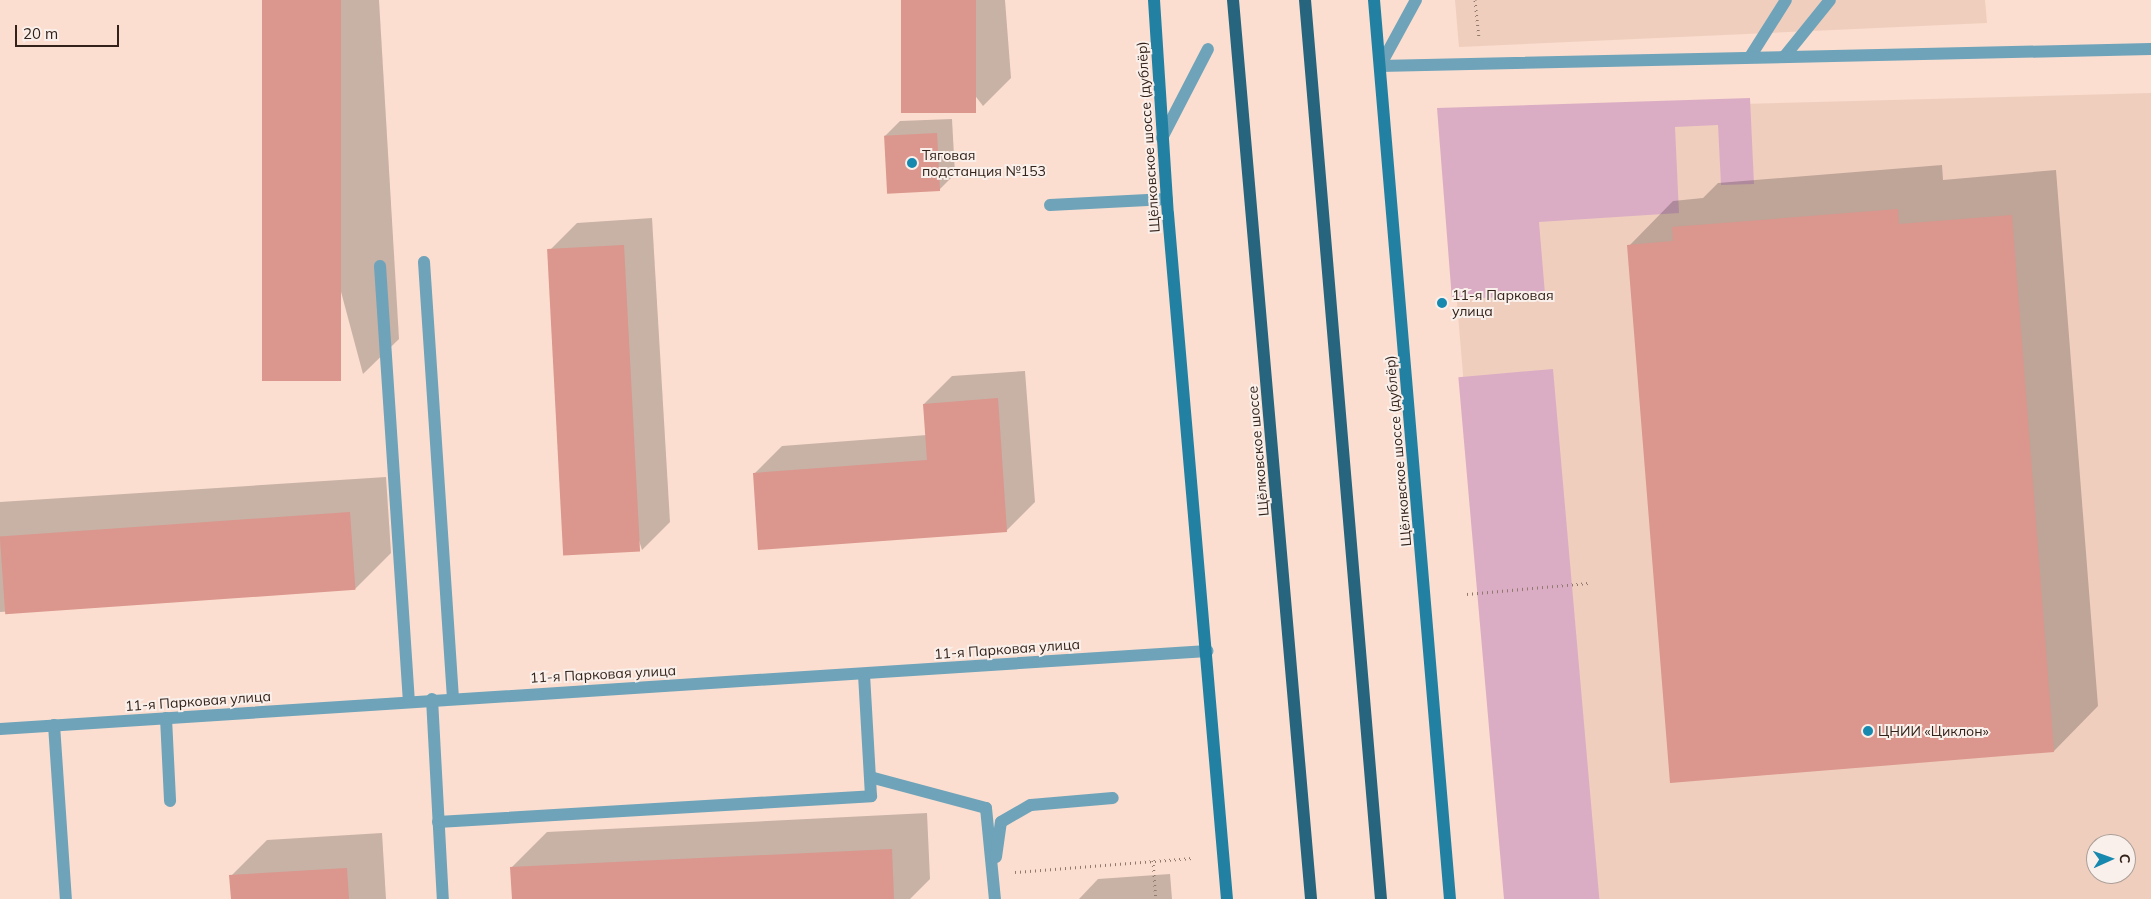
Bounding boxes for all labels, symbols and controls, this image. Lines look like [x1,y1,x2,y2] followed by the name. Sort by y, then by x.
[18,15,121,47] scale bar
[23,24,58,43] text: 20 m
[1133,41,1163,233] street label: Щёлковское шоссе (дублёр)
[922,147,1046,180] place label: Тяговая подстанция №153
[906,157,918,169] marker: Тяговая подстанция №153
[1452,287,1554,320] place label: 11-я Парковая улица
[1436,297,1448,309] marker: 11-я Парковая улица
[1381,355,1415,547] street label: Щёлковское шоссе (дублёр)
[1244,385,1272,517] street label: Щёлковское шоссе
[934,636,1080,662] street label: 11-я Парковая улица
[530,662,676,686] street label: 11-я Парковая улица
[125,688,271,714] street label: 11-я Парковая улица
[1878,723,1989,739] place label: ЦНИИ «Циклон»
[1862,725,1874,737] marker: ЦНИИ «Циклон»
[2086,834,2136,884] north arrow
[2116,853,2134,864] text: С

